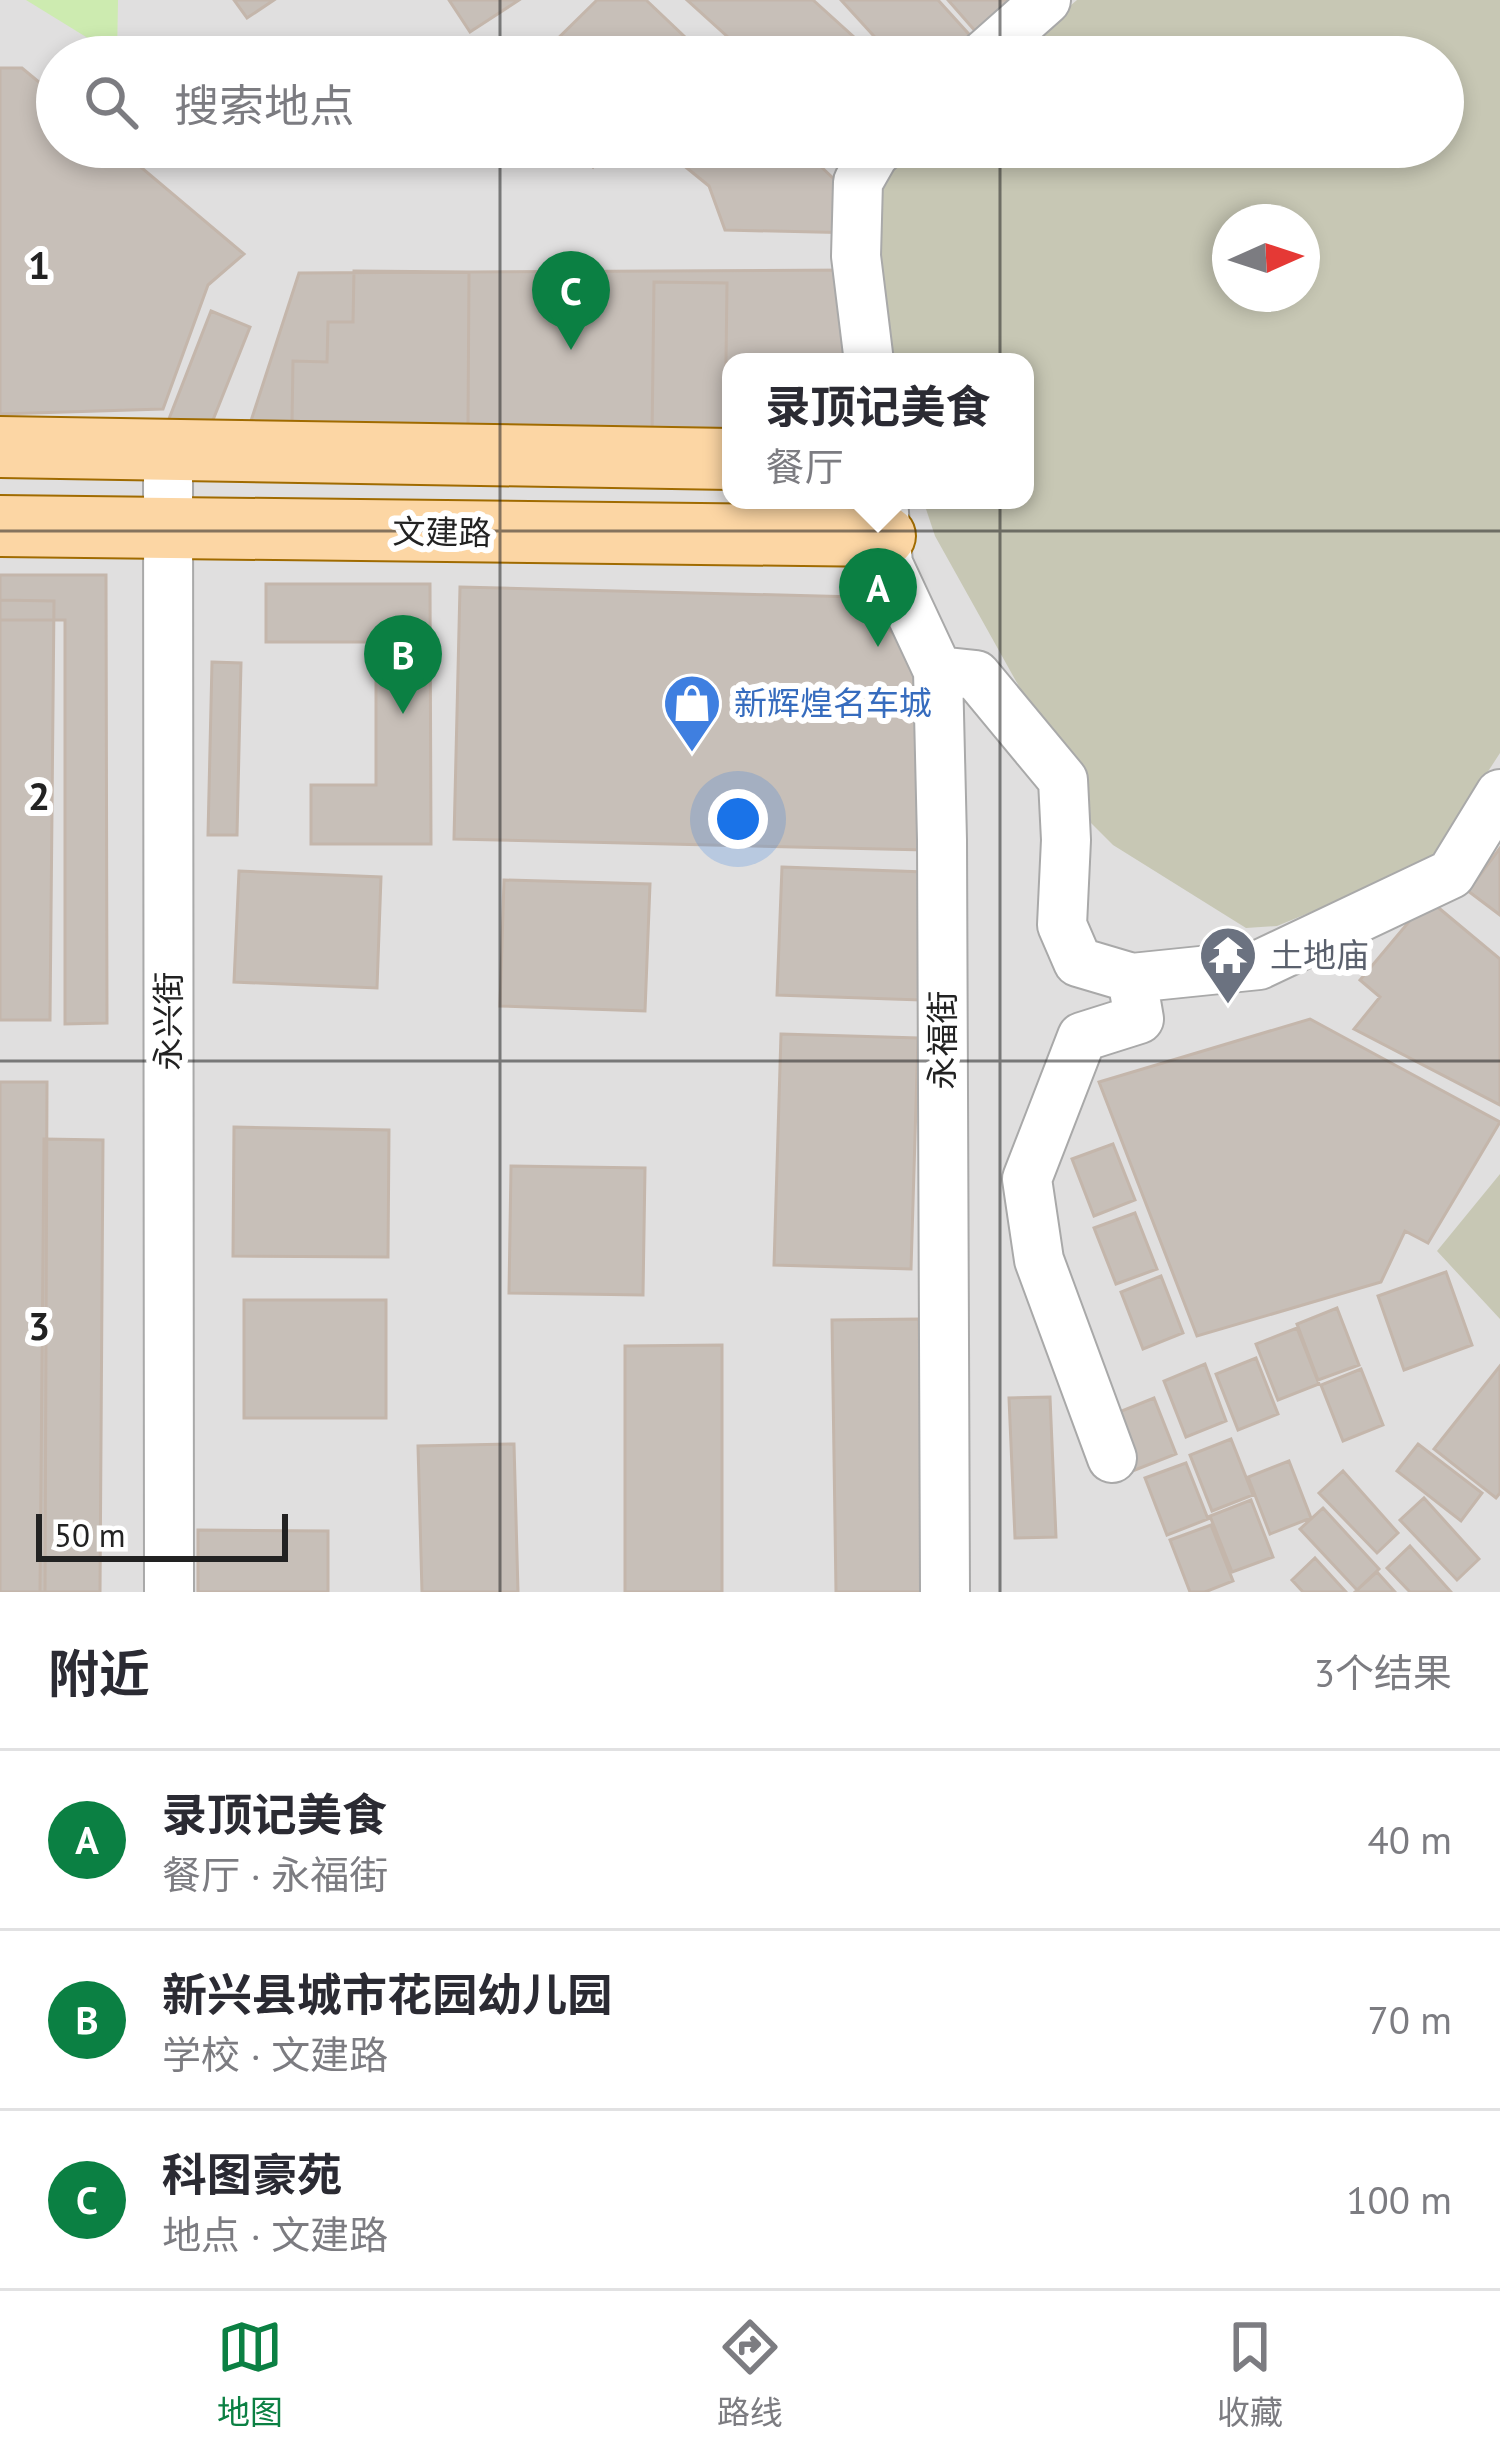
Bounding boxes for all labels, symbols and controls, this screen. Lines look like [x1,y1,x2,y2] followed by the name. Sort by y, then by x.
[36,36,1464,168] search box
[78,69,144,135] icon: search
[174,76,354,134] text: 搜索地点
[1212,204,1320,312] north arrow
[28,239,50,290] text: 1
[532,251,610,350] pin: C
[722,353,1034,509] popup
[765,377,991,435] text: 录顶记美食
[765,441,844,492] text: 餐厅
[392,509,492,554] street label: 文建路
[839,548,917,647] pin: A
[364,615,442,714] pin: B
[661,672,723,754] shop icon: 新辉煌名车城
[734,681,932,724] place label: 新辉煌名车城
[28,770,50,821] text: 2
[708,789,768,849] your location
[1197,924,1259,1006] temple icon: 土地庙
[1270,933,1369,976] place label: 土地庙
[146,972,189,1071] street label: 永兴街
[920,991,963,1090] street label: 永福街
[28,1300,50,1351] text: 3
[36,1508,288,1561] scale bar
[54,1513,126,1556] text: 50 m
[48,1640,150,1706] text: 附近
[1314,1647,1452,1698] text: 3个结果
[162,1785,387,1843] text: 录顶记美食
[75,1814,99,1865] text: A
[1367,1814,1452,1865] text: 40 m
[162,1849,388,1900] text: 餐厅 · 永福街
[162,1965,612,2023] text: 新兴县城市花园幼儿园
[75,1994,99,2045] text: B
[1367,1994,1452,2045] text: 70 m
[162,2029,388,2080] text: 学校 · 文建路
[162,2145,342,2203] text: 科图豪苑
[76,2174,98,2225] text: C
[1346,2174,1452,2225] text: 100 m
[162,2209,388,2260] text: 地点 · 文建路
[217,2314,283,2434] tab: 地图
[717,2314,783,2434] tab: 路线
[1217,2314,1283,2434] tab: 收藏

